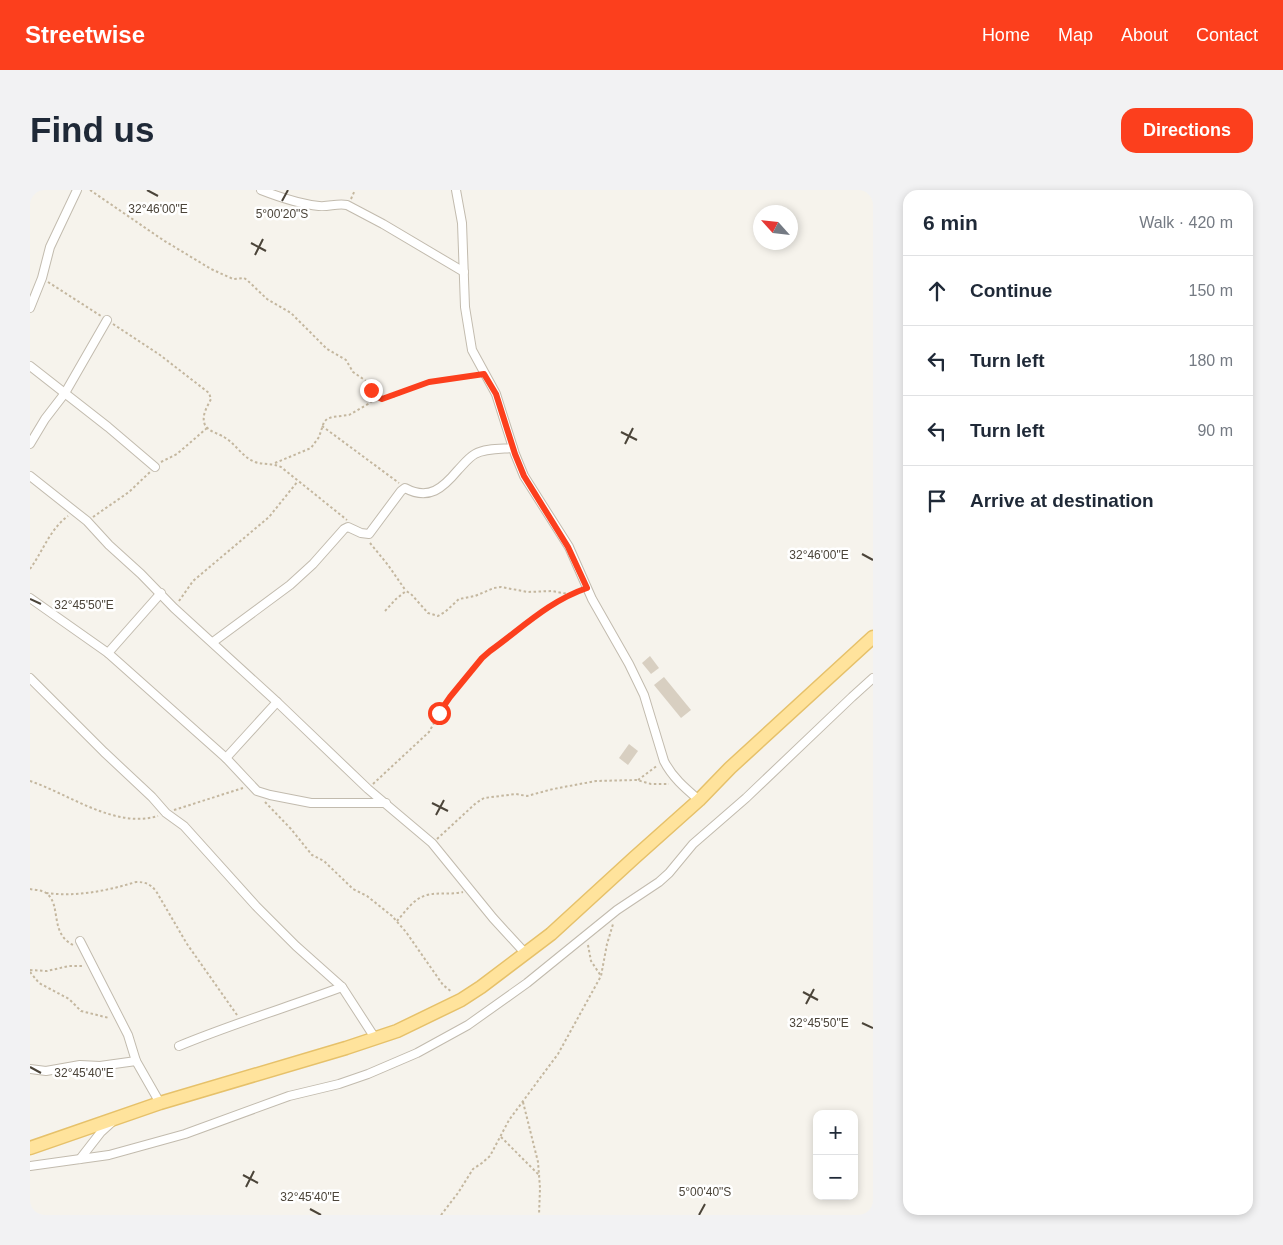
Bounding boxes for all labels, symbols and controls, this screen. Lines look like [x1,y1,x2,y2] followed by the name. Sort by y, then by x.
[25,21,145,48] text: Streetwise
[982,25,1030,45] text: Home
[1058,25,1093,45] text: Map
[1121,25,1168,45] text: About
[1196,25,1258,45] text: Contact
[1121,108,1253,153] button: Directions
[30,110,154,149] text: Find us
[128,202,188,216] text: 32°46'00"E
[753,205,798,250] north arrow
[256,207,308,221] text: 5°00'20"S
[923,211,978,234] text: 6 min
[1139,214,1233,231] text: Walk · 420 m
[923,277,951,305] icon: ahead
[970,280,1052,301] text: Continue
[1189,282,1233,299] text: 150 m
[923,347,951,375] icon: left
[970,350,1045,371] text: Turn left
[1189,352,1233,369] text: 180 m
[360,379,383,402] route end
[923,417,951,445] icon: left
[970,420,1045,441] text: Turn left
[1197,422,1233,439] text: 90 m
[923,487,951,515] icon: arrive
[970,490,1154,511] text: Arrive at destination
[789,548,849,562] text: 32°46'00"E
[54,598,114,612] text: 32°45'50"E
[428,702,451,725] route start
[789,1016,849,1030] text: 32°45'50"E
[54,1066,114,1080] text: 32°45'40"E
[813,1110,858,1200] map controls
[813,1110,858,1155] button: +
[813,1155,858,1200] button: −
[679,1185,731,1199] text: 5°00'40"S
[280,1190,340,1204] text: 32°45'40"E

